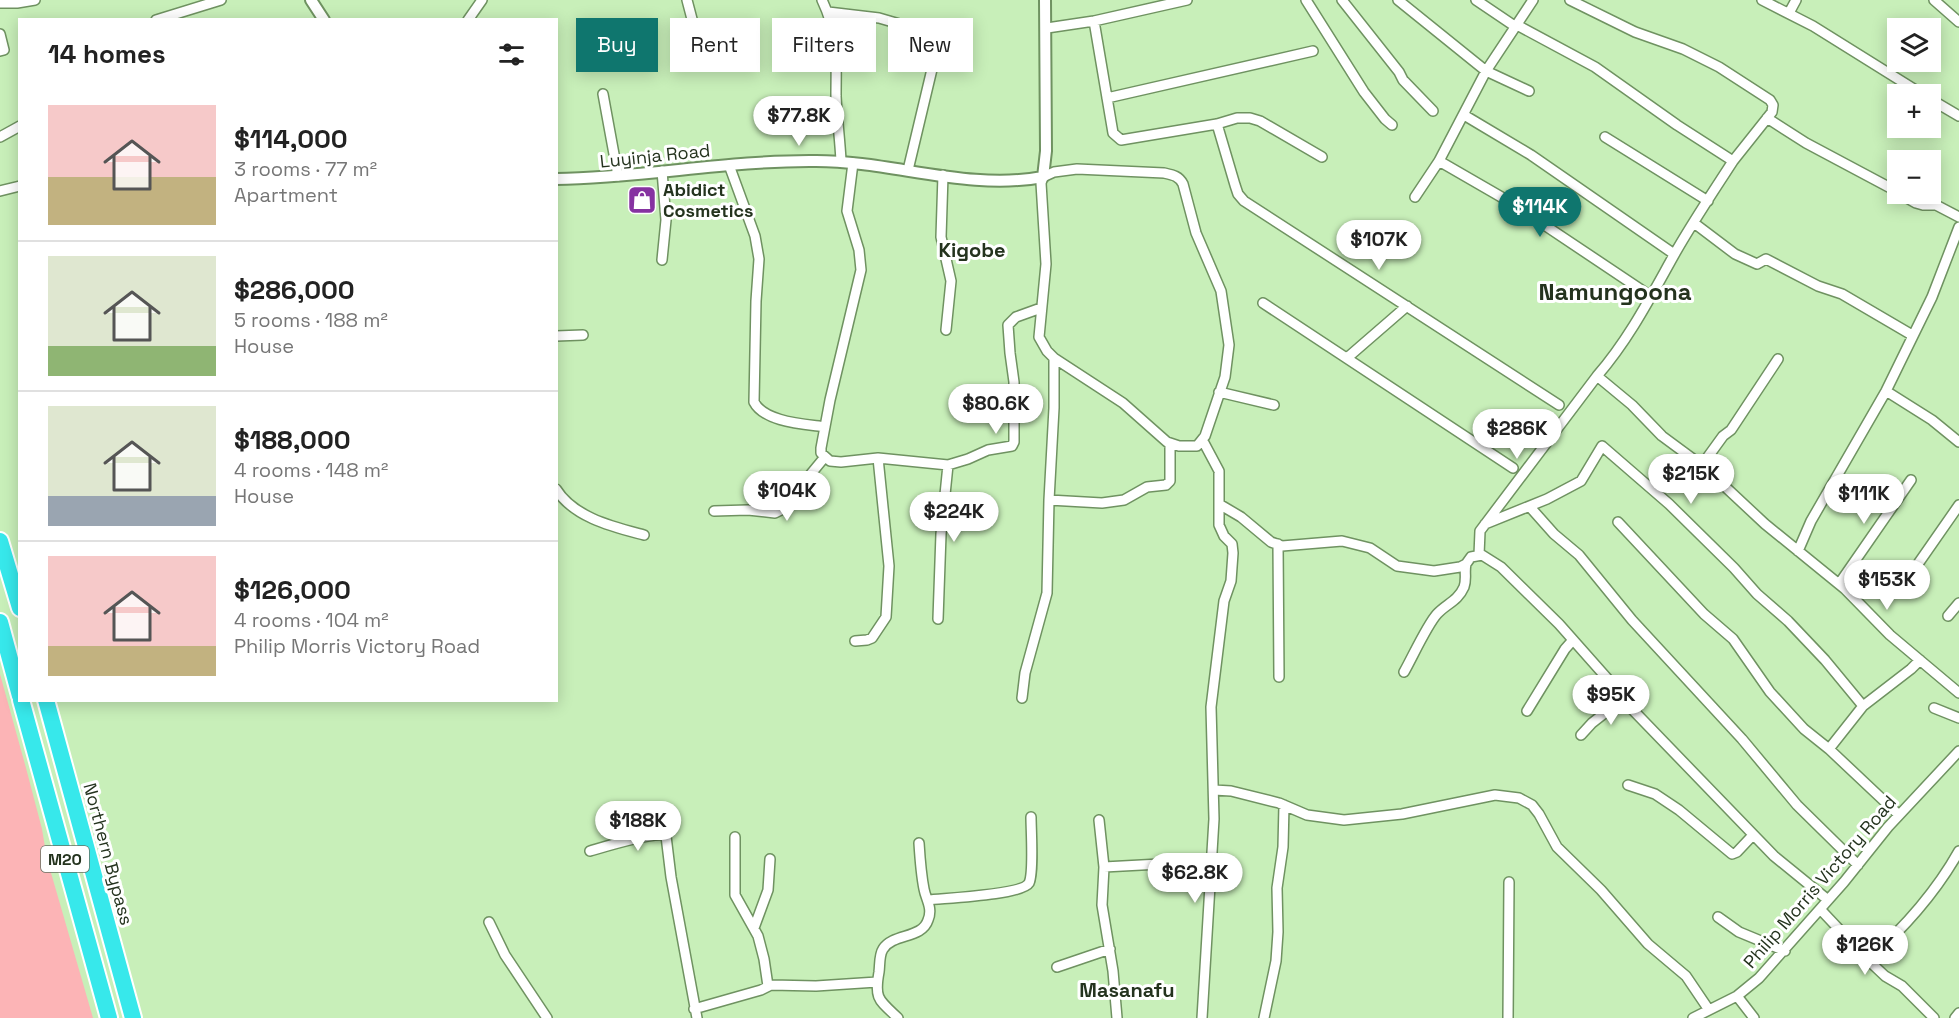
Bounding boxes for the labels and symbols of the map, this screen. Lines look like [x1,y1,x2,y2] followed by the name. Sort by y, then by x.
[750,96,848,147] pin: $77.8K
[599,138,711,173] street label: Luyinja Road
[663,178,754,222] place label: Abidict Cosmetics
[626,184,658,216] shop icon: Abidict Cosmetics
[1498,187,1582,238] pin: $114K
[1337,220,1421,271] pin: $107K
[938,237,1006,263] district label: Kigobe
[1538,276,1692,307] district label: Namungoona
[947,384,1045,435] pin: $80.6K
[1475,409,1559,460] pin: $286K
[1649,454,1733,505] pin: $215K
[745,471,829,522] pin: $104K
[1822,474,1906,525] pin: $111K
[912,492,996,543] pin: $224K
[1845,560,1929,611] pin: $153K
[1575,675,1647,726] pin: $95K
[78,780,138,927] street label: Northern Bypass
[1738,791,1901,973] street label: Philip Morris Victory Road
[596,801,680,852] pin: $188K
[41,846,89,872] road number: M20
[1146,853,1244,904] pin: $62.8K
[1823,925,1907,976] pin: $126K
[1079,977,1175,1003] district label: Masanafu

